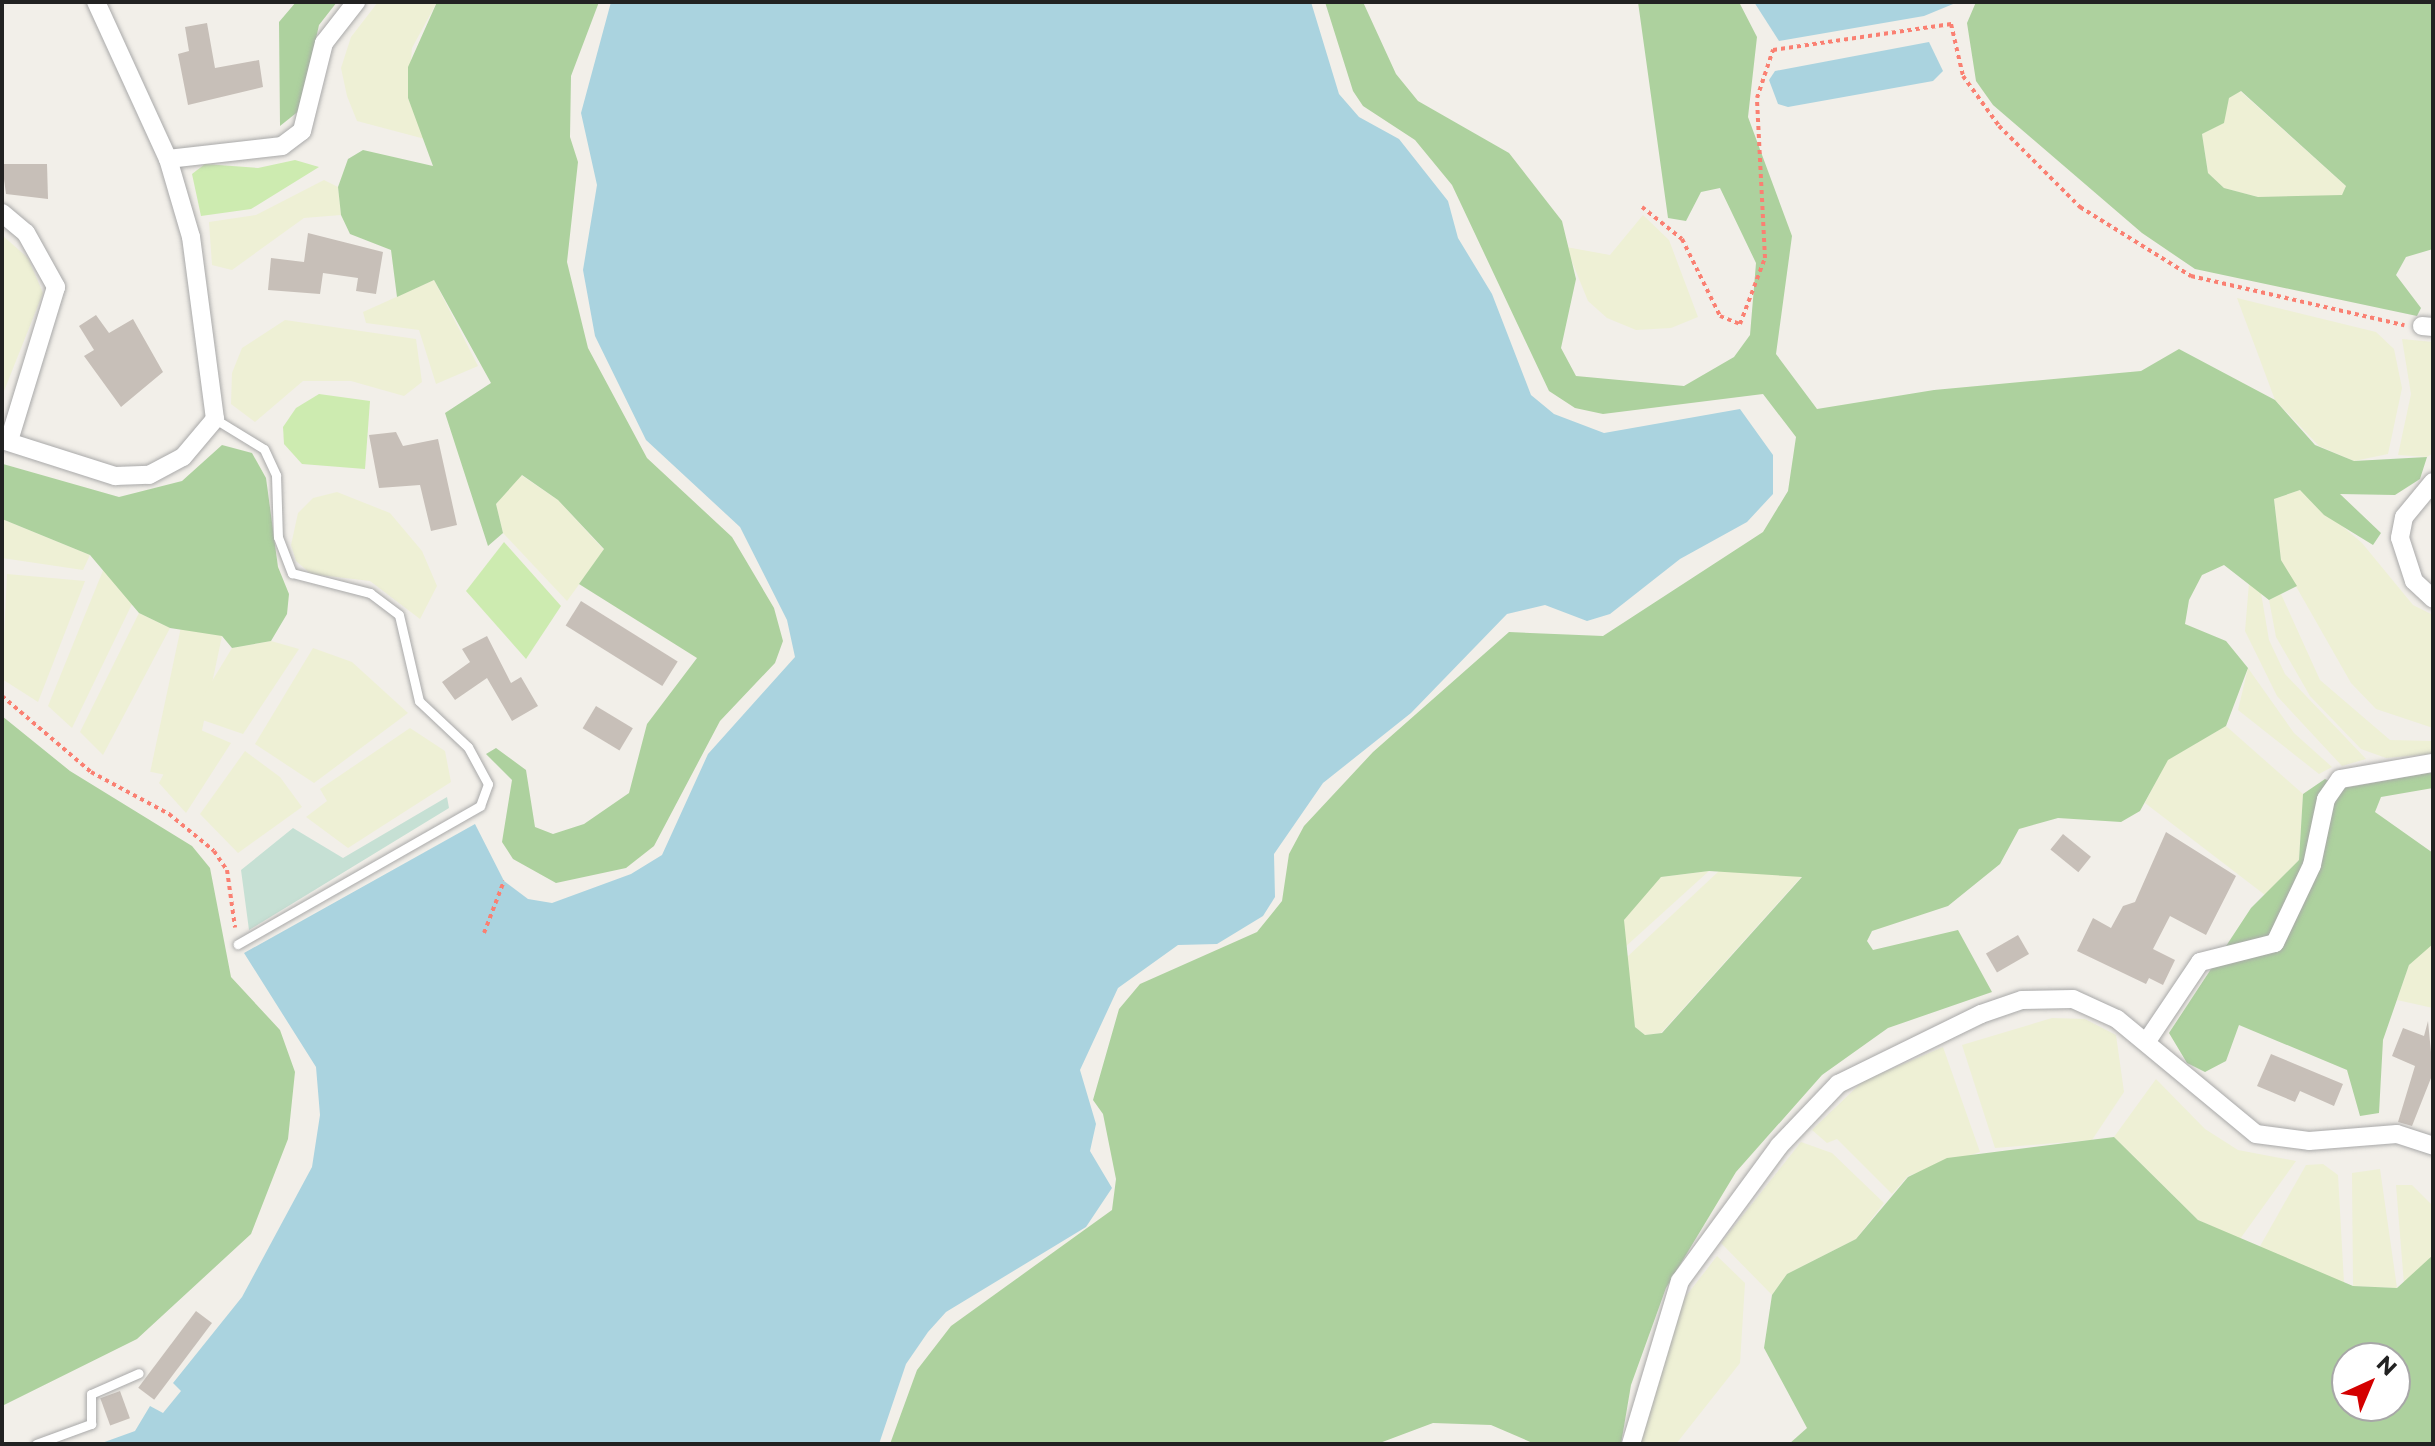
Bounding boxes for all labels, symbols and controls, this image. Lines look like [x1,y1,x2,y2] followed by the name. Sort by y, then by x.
[2331,1342,2411,1422] north arrow
[2371,1350,2402,1382] text: N

